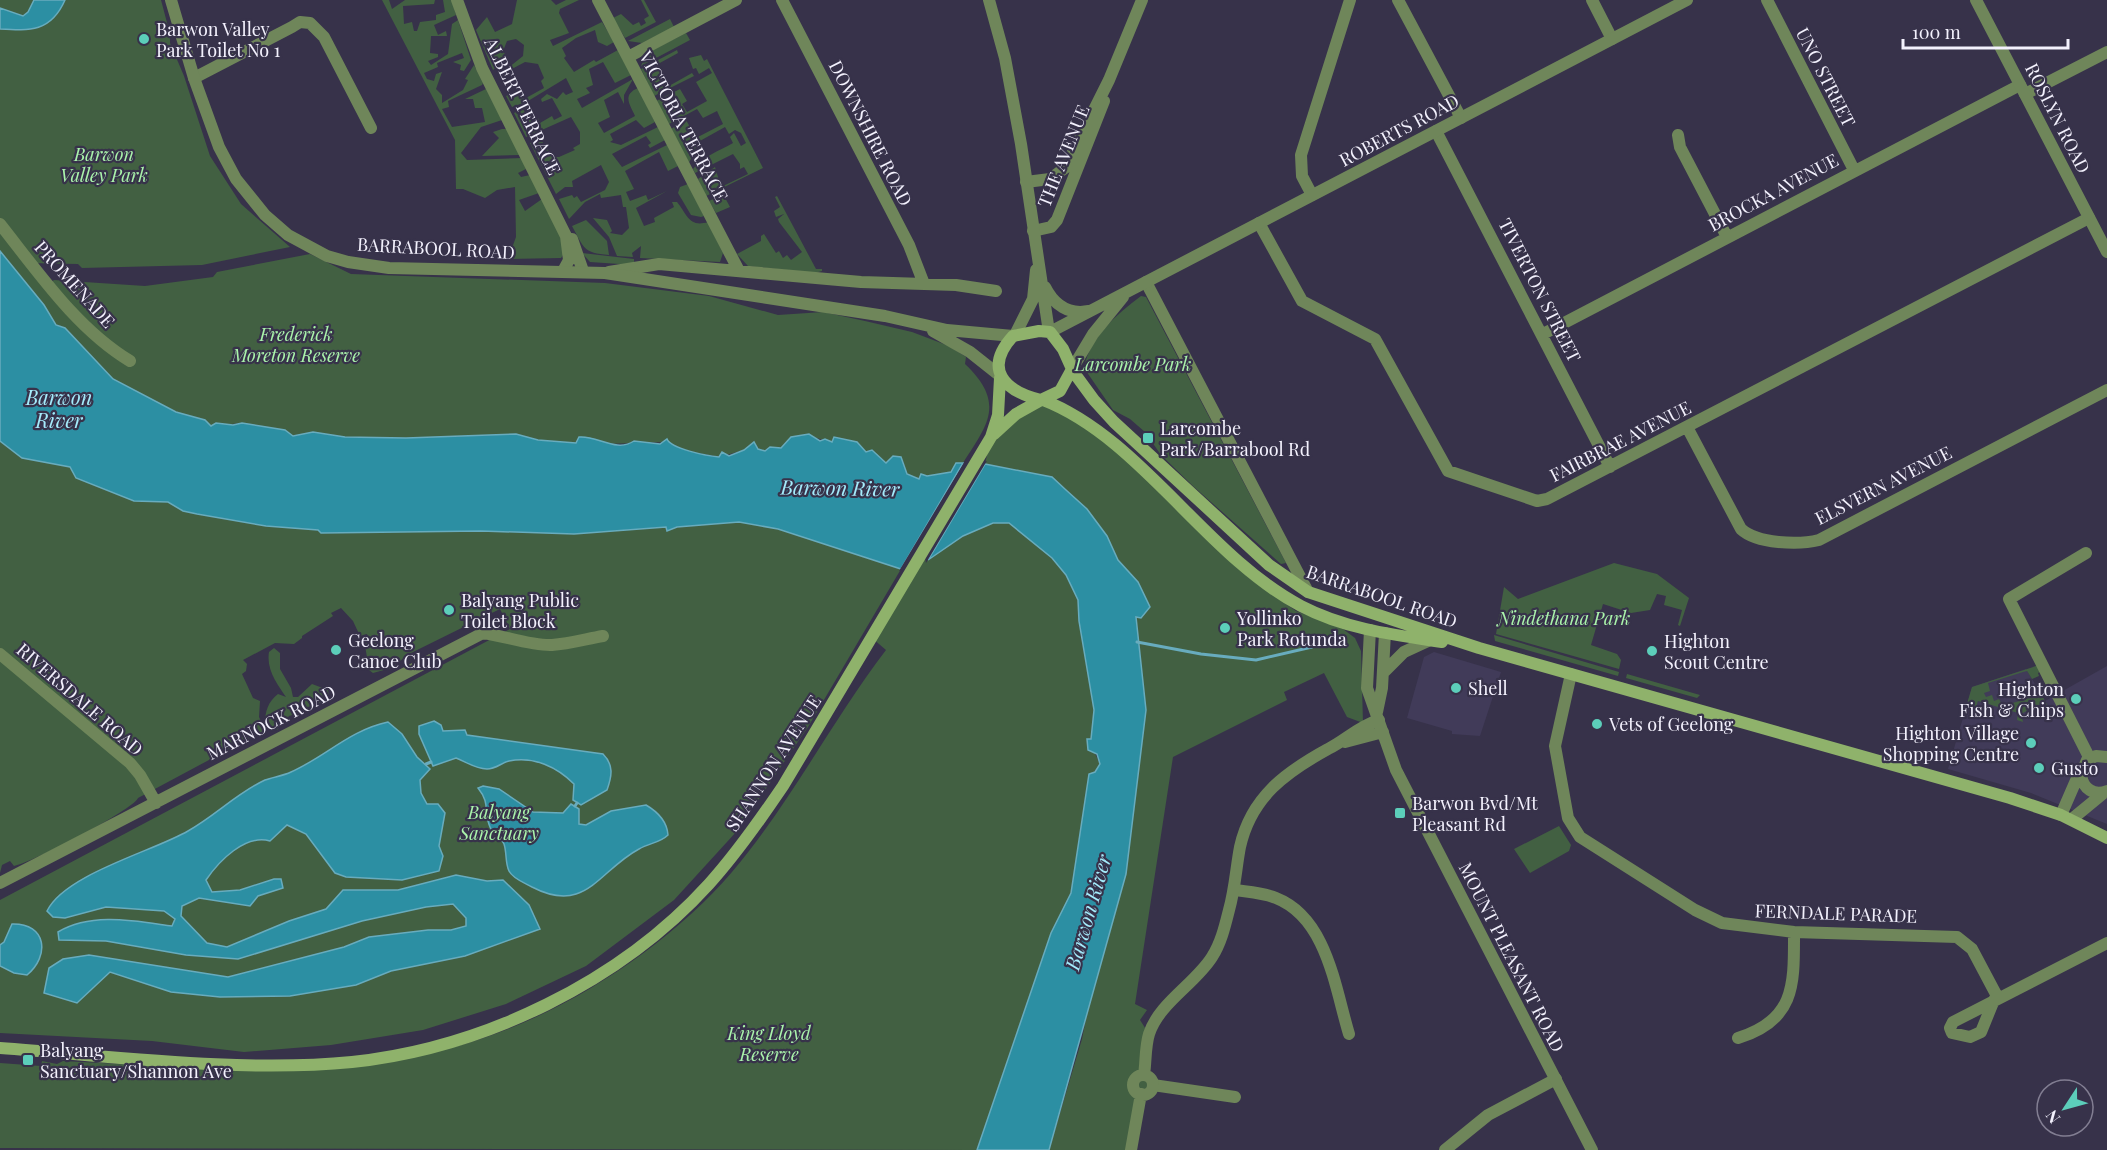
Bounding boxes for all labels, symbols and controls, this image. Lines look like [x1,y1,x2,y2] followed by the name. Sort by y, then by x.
[1903,12,2068,50] scale bar
[156,17,281,62] place label: Barwon Valley Park Toilet No 1
[1912,20,1961,44] text: 100 m
[1791,23,1861,131] street label: UNO STREET
[137,32,151,46] marker: Barwon Valley Park Toilet No 1
[479,32,567,179] street label: ALBERT TERRACE
[634,46,734,205] street label: VICTORIA TERRACE
[824,56,918,210] street label: DOWNSHIRE ROAD
[2020,59,2096,177] street label: ROSLYN ROAD
[1335,88,1463,172] street label: ROBERTS ROAD
[1032,101,1094,211] street label: THE AVENUE
[60,142,148,187] park label: Barwon Valley Park
[1704,148,1842,236] street label: BROCKA AVENUE
[1493,214,1587,366] street label: TIVERTON STREET
[357,232,515,264] street label: BARRABOOL ROAD
[29,235,121,333] street label: PROMENADE
[231,322,360,367] park label: Frederick Moreton Reserve
[1074,352,1191,376] park label: Larcombe Park
[25,383,92,433] water label: Barwon River
[1545,395,1695,487] street label: FAIRBRAE AVENUE
[1160,416,1311,461] place label: Larcombe Park/Barrabool Rd
[1141,431,1155,445] marker: Larcombe Park/Barrabool Rd
[1811,440,1956,530] street label: ELSVERN AVENUE
[779,472,901,502] water label: Barwon River
[1303,559,1461,633] street label: BARRABOOL ROAD
[461,588,579,633] place label: Balyang Public Toilet Block
[442,603,456,617] marker: Balyang Public Toilet Block
[1236,606,1347,651] place label: Yollinko Park Rotunda
[1496,606,1630,630] park label: Nindethana Park
[1218,621,1232,635] marker: Yollinko Park Rotunda
[348,628,442,673] place label: Geelong Canoe Club
[1664,629,1769,674] place label: Highton Scout Centre
[12,638,148,760] street label: RIVERSDALE ROAD
[329,643,343,657] marker: Geelong Canoe Club
[1645,644,1659,658] marker: Highton Scout Centre
[1468,676,1508,700] place label: Shell
[1959,677,2064,722] place label: Highton Fish & Chips
[202,679,340,765] street label: MARNOCK ROAD
[1449,681,1463,695] marker: Shell
[720,690,826,836] street label: SHANNON AVENUE
[2069,692,2083,706] marker: Highton Fish & Chips
[1608,712,1734,736] place label: Vets of Geelong
[1590,717,1604,731] marker: Vets of Geelong
[1883,721,2019,766] place label: Highton Village Shopping Centre
[2024,736,2038,750] marker: Highton Village Shopping Centre
[2051,756,2099,780] place label: Gusto
[2032,761,2046,775] marker: Gusto
[1412,791,1538,836] place label: Barwon Bvd/Mt Pleasant Rd
[458,800,539,845] park label: Balyang Sanctuary
[1393,806,1407,820] marker: Barwon Bvd/Mt Pleasant Rd
[1057,850,1117,974] water label: Barwon River
[1454,858,1570,1056] street label: MOUNT PLEASANT ROAD
[1754,898,1918,928] street label: FERNDALE PARADE
[726,1021,812,1066] park label: King Lloyd Reserve
[40,1038,232,1083] place label: Balyang Sanctuary/Shannon Ave
[21,1053,35,1067] marker: Balyang Sanctuary/Shannon Ave
[2035,1078,2095,1138] north arrow
[2040,1106,2064,1128] text: N

